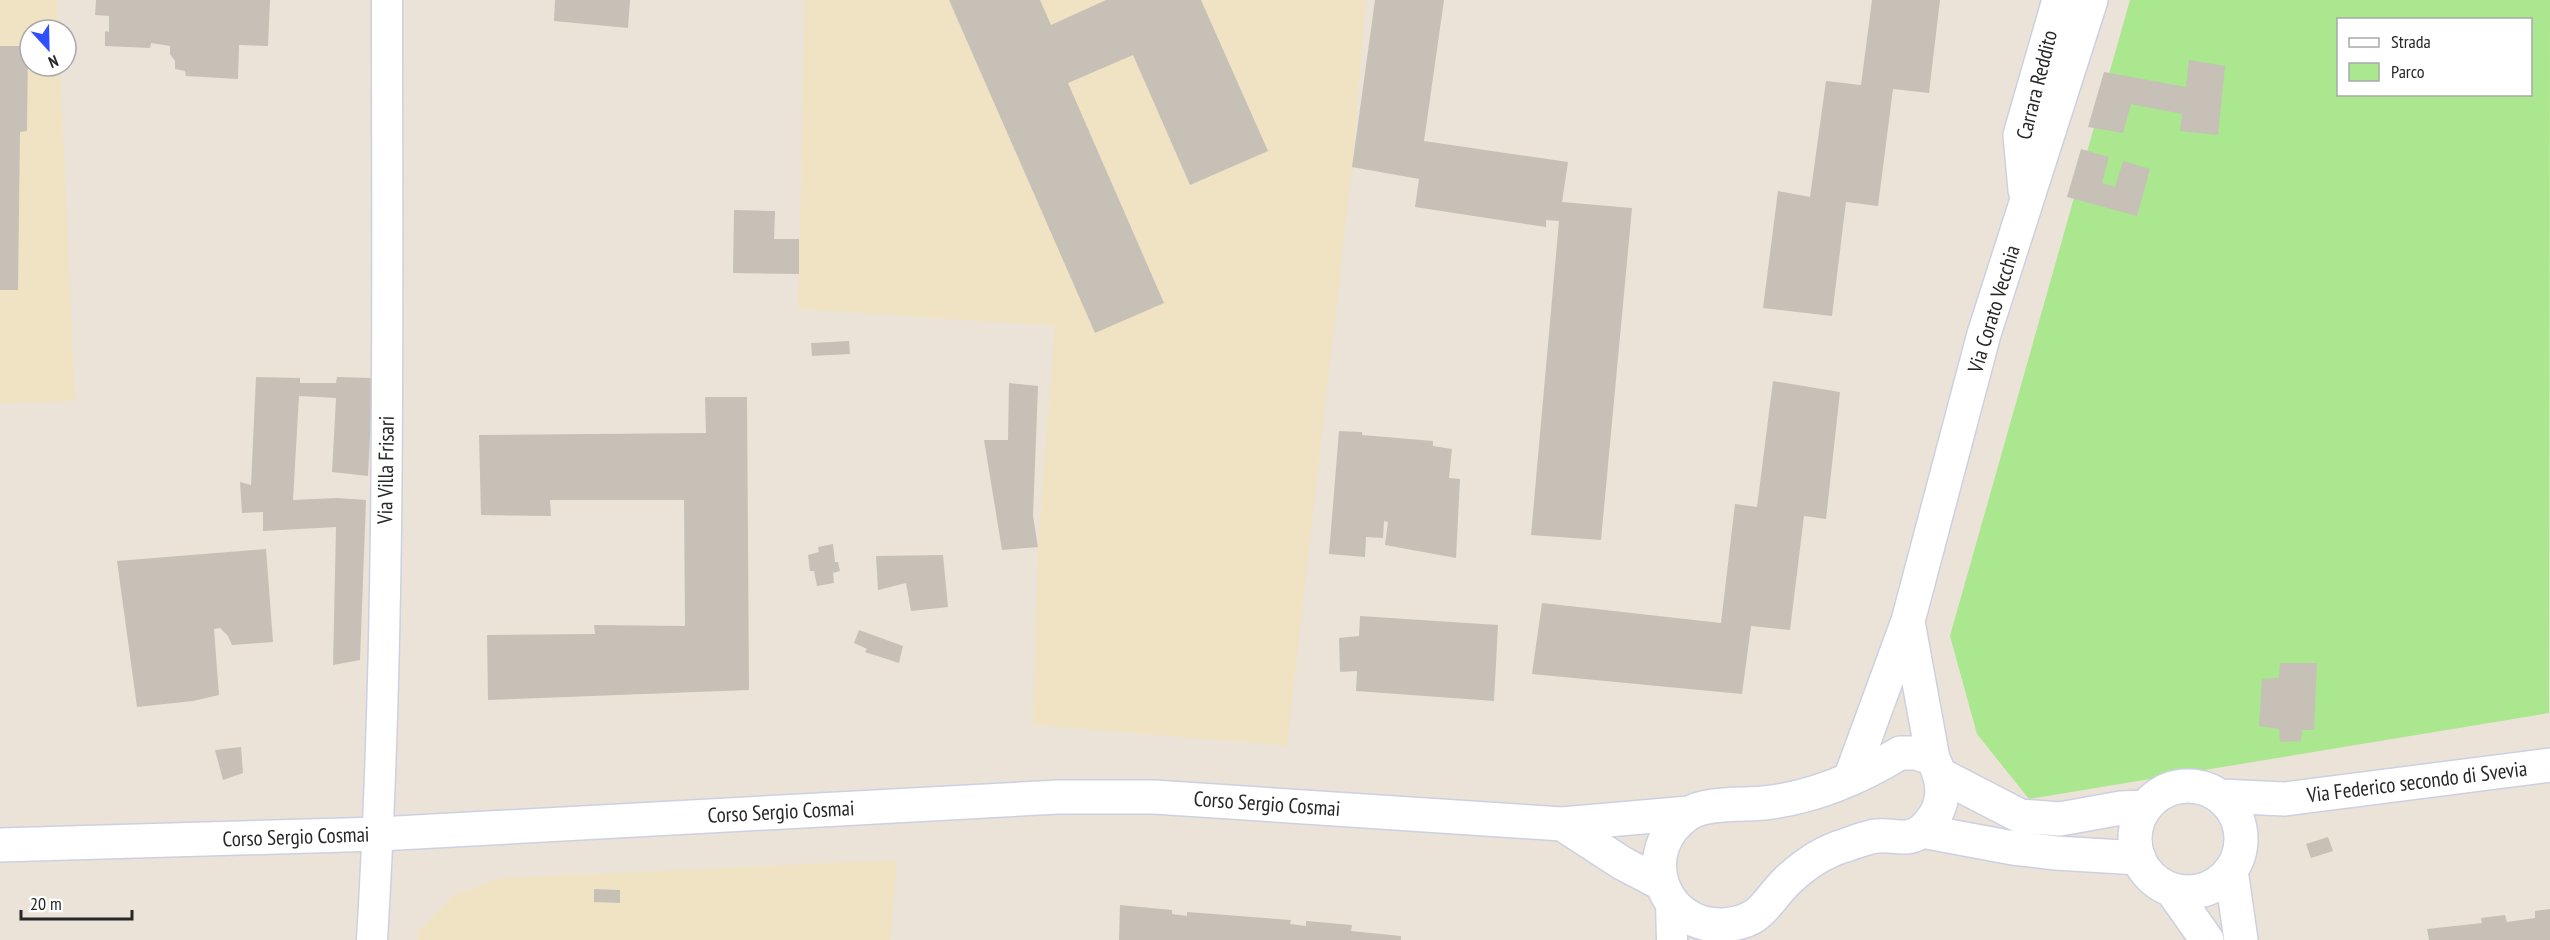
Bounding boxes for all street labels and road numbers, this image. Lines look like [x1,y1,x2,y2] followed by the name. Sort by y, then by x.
[2010,27,2063,142] street label: Carrara Reddito
[1961,242,2026,377] street label: Via Corato Vecchia
[371,416,400,525] street label: Via Villa Frisari
[2304,755,2529,809] street label: Via Federico secondo di Svevia
[1193,785,1341,822] street label: Corso Sergio Cosmai
[707,794,855,829] street label: Corso Sergio Cosmai
[222,820,370,853] street label: Corso Sergio Cosmai

